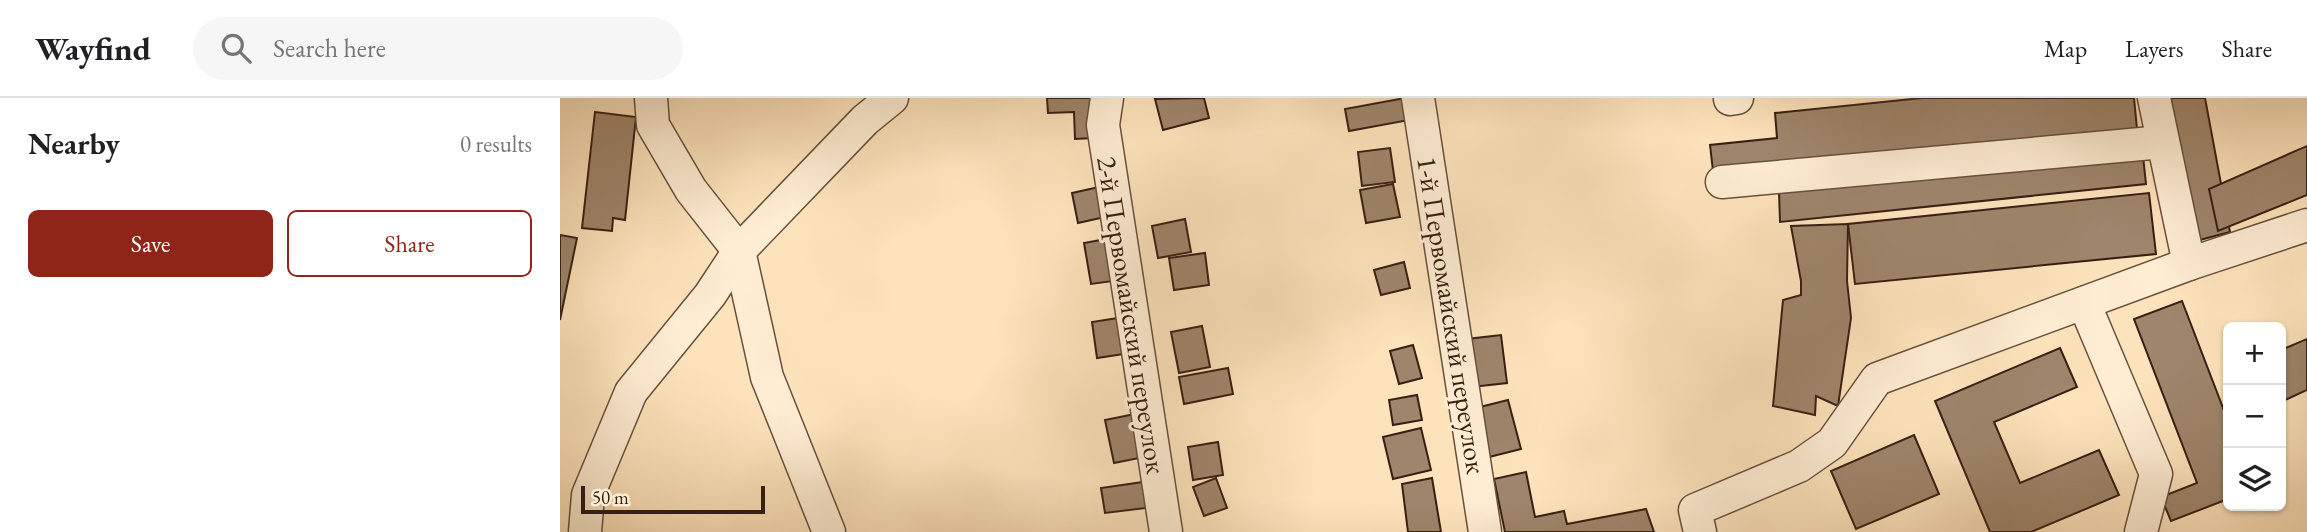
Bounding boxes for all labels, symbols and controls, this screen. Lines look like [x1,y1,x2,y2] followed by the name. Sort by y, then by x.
[193,17,683,80] search box
[35,27,151,70] text: Wayfind
[217,29,255,67] icon: search
[273,31,386,65] text: Search here
[2044,33,2087,64] text: Map
[2125,33,2184,64] text: Layers
[2222,33,2272,64] text: Share
[28,124,120,163] text: Nearby
[460,129,532,159] text: 0 results
[1089,154,1175,476] street label: 2-й Первомайский переулок
[1409,154,1495,476] street label: 1-й Первомайский переулок
[28,210,273,277] button: Save
[287,210,532,277] button: Share
[2223,322,2286,511] map controls
[2223,322,2286,385] button: +
[2223,385,2286,448] button: −
[2223,448,2286,511] button: layers
[581,483,765,515] scale bar
[592,485,629,510] text: 50 m

